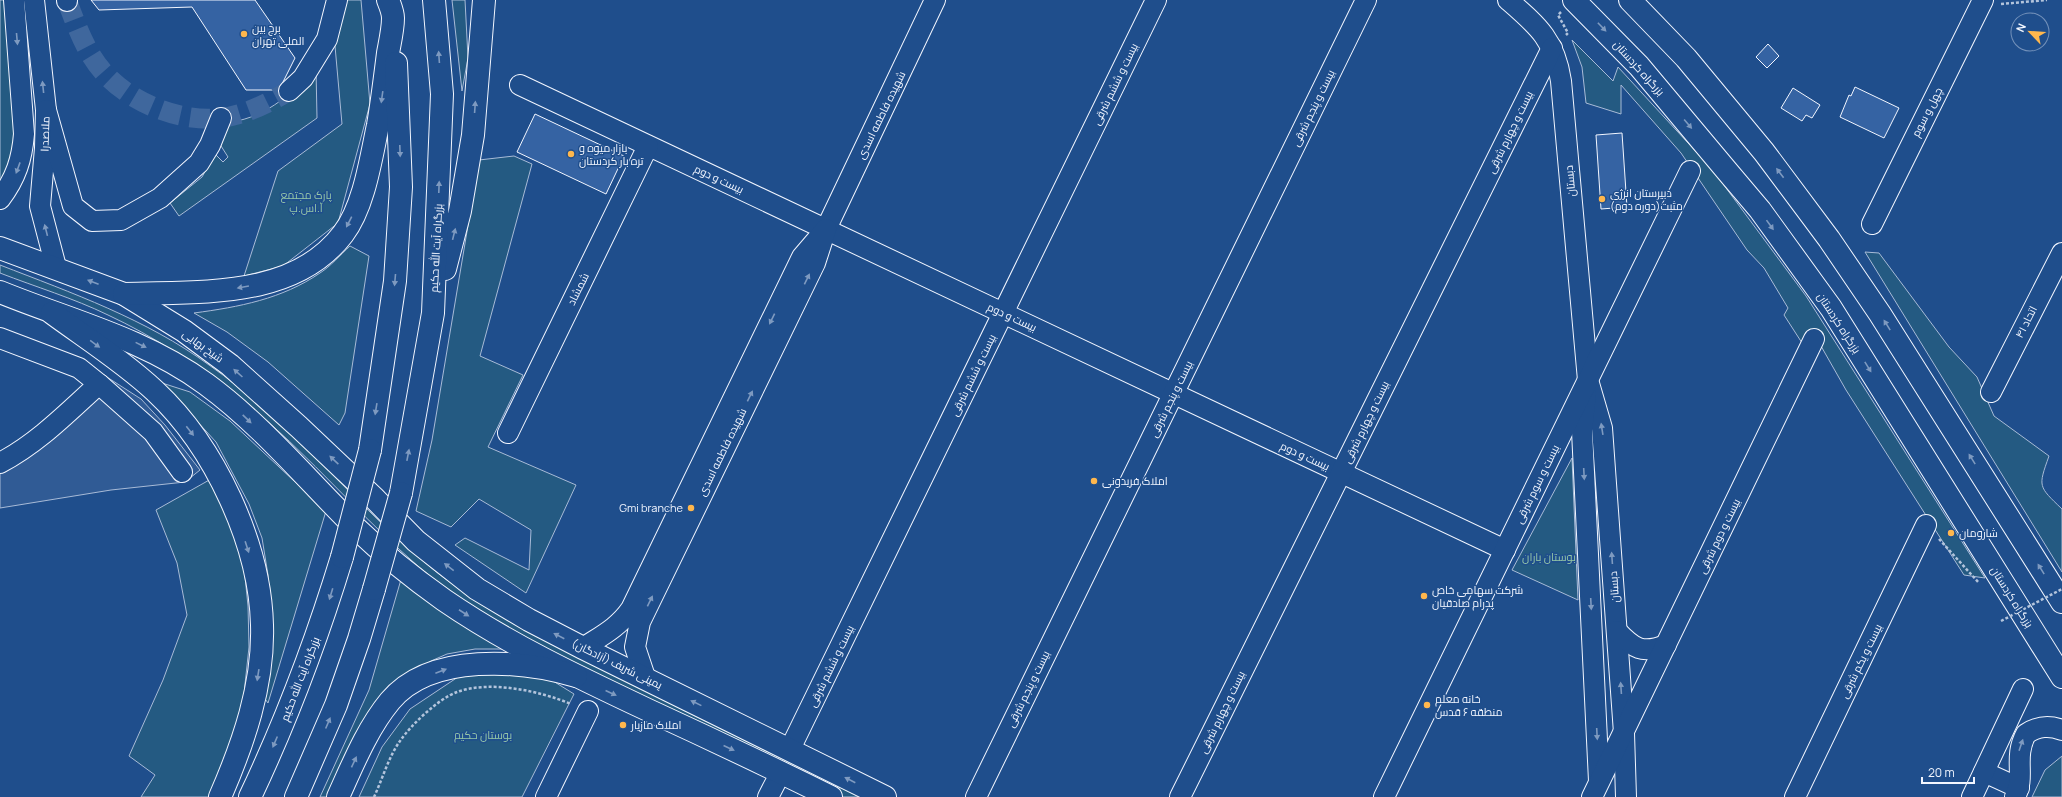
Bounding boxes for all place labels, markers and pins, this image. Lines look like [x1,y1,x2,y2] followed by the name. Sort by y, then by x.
[252,20,305,48] place label: برج بین الملی تهران
[239,29,249,39] marker: برج بین الملی تهران
[579,140,644,168] place label: بازار میوه و تره بار کردستان
[566,149,576,159] marker: بازار میوه و تره بار کردستان
[1610,185,1683,214] place label: دبیرستان انرژی مثبت(دوره دوم)
[1597,194,1607,204] marker: دبیرستان انرژی مثبت(دوره دوم)
[1102,473,1168,488] place label: املاک فریدونی
[1089,476,1099,486] marker: املاک فریدونی
[619,500,684,515] place label: Gmi branche
[686,503,696,513] marker: Gmi branche
[1959,525,1998,540] place label: شارومان
[1946,528,1956,538] marker: شارومان
[1432,582,1523,611] place label: شرکت سهامی خاص پدرام صادقیان
[1419,591,1429,601] marker: شرکت سهامی خاص پدرام صادقیان
[1435,691,1502,719] place label: خانه معلم منطقه ۶ قدس
[1422,700,1432,710] marker: خانه معلم منطقه ۶ قدس
[630,717,682,732] place label: املاک مازیار
[618,720,628,730] marker: املاک مازیار

